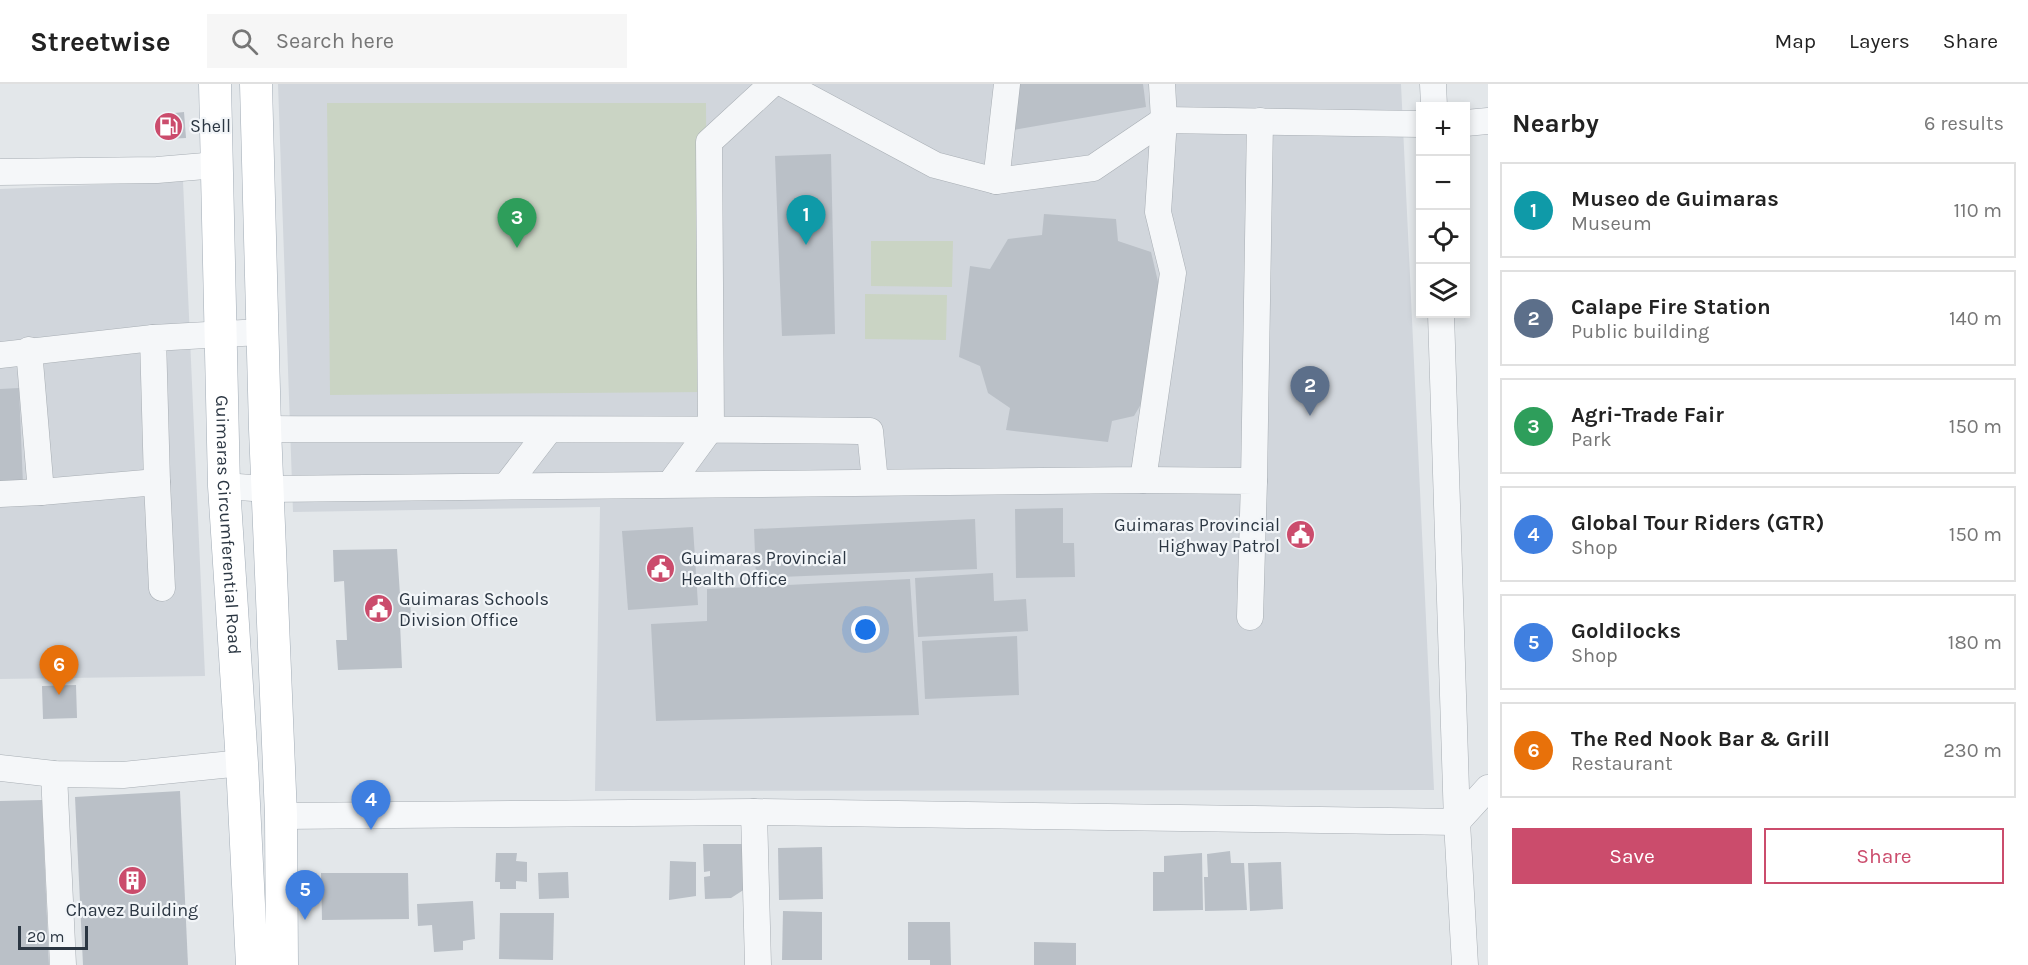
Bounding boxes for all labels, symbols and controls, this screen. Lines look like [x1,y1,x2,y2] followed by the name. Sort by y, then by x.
[207,14,627,68] search box
[30,25,171,58] text: Streetwise
[228,25,261,58] icon: search
[276,28,394,54] text: Search here
[1774,29,1816,53] text: Map
[1849,29,1910,53] text: Layers
[1943,29,1998,53] text: Share
[1416,102,1470,318] map controls
[1416,102,1470,156] button: +
[1512,108,1599,139] text: Nearby
[153,110,185,142] fuel station icon: Shell
[1924,112,2004,135] text: 6 results
[190,115,231,137] place label: Shell
[1416,156,1470,210] button: −
[1571,186,1779,212] text: Museo de Guimaras
[786,196,826,245] pin: 1
[498,198,536,248] pin: 3
[1530,199,1537,222] text: 1
[1953,199,2002,222] text: 110 m
[1416,210,1470,264] button: locate
[1571,212,1652,235] text: Museum
[1416,264,1470,318] button: layers
[1571,294,1771,320] text: Calape Fire Station
[1527,307,1540,330] text: 2
[1949,307,2002,330] text: 140 m
[1571,320,1709,343] text: Public building
[1290,366,1330,416] pin: 2
[211,395,246,655] street label: Guimaras Circumferential Road
[1571,402,1724,428] text: Agri-Trade Fair
[1527,415,1540,438] text: 3
[1949,415,2002,438] text: 150 m
[1571,428,1612,451] text: Park
[1571,510,1825,536] text: Global Tour Riders (GTR)
[1114,514,1280,557] place label: Guimaras Provincial Highway Patrol
[1285,519,1317,551] public building icon: Guimaras Provincial Highway Patrol
[1528,523,1539,546] text: 4
[1949,523,2002,546] text: 150 m
[1571,536,1618,559] text: Shop
[681,547,847,590] place label: Guimaras Provincial Health Office
[644,552,676,584] public building icon: Guimaras Provincial Health Office
[399,588,549,631] place label: Guimaras Schools Division Office
[362,593,394,625] public building icon: Guimaras Schools Division Office
[851,615,880,644] your location
[1571,618,1681,644] text: Goldilocks
[1528,631,1539,654] text: 5
[1948,631,2002,654] text: 180 m
[1571,644,1618,667] text: Shop
[40,646,78,695] pin: 6
[1571,726,1830,752] text: The Red Nook Bar & Grill
[1527,739,1540,762] text: 6
[1943,739,2002,762] text: 230 m
[1571,752,1673,775] text: Restaurant
[352,780,391,830] pin: 4
[1512,828,1752,884] button: Save
[1764,828,2004,884] button: Share
[116,865,148,897] building icon: Chavez Building
[286,870,324,920] pin: 5
[66,899,198,921] place label: Chavez Building
[18,923,88,950] scale bar
[27,927,65,946] text: 20 m

